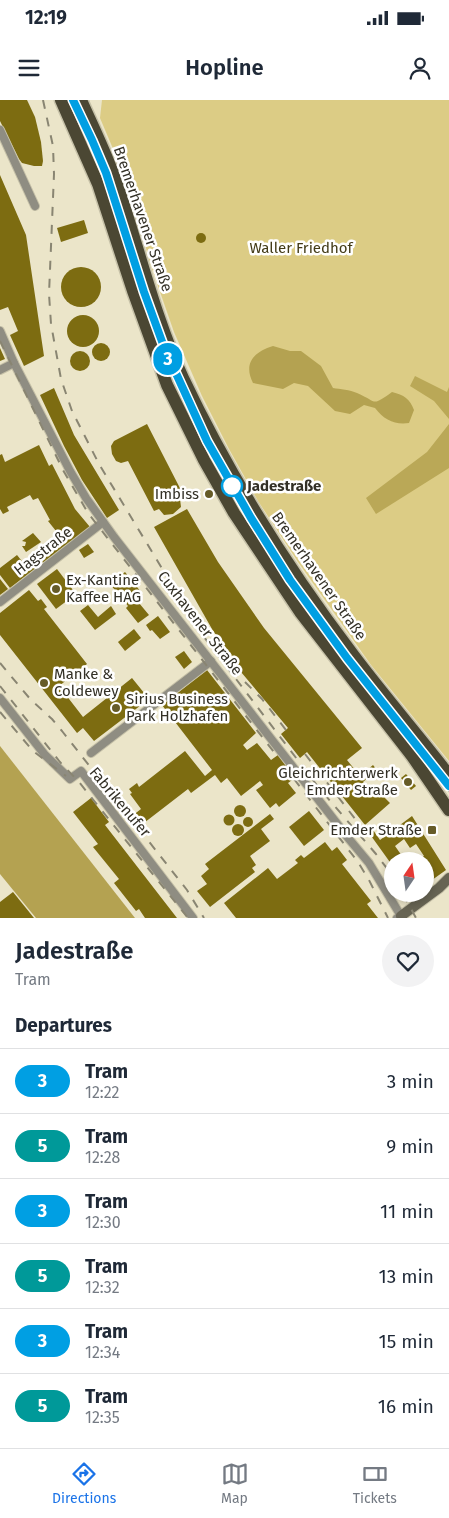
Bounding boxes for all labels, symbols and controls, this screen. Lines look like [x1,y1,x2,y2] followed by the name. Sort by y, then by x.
[25,6,67,29] text: 12:19
[15,54,43,82] icon: menu
[185,54,264,81] text: Hopline
[406,54,434,82] icon: person
[110,144,176,294] street label: Bremerhavener Straße
[249,239,354,257] park label: Waller Friedhof
[152,343,184,375] line badge: 3
[163,348,173,370] text: 3
[221,475,243,497] marker: Jadestraße
[246,477,321,495] place label: Jadestraße
[155,485,199,503] place label: Imbiss
[203,488,215,500] marker: Imbiss
[268,508,370,644] street label: Bremerhavener Straße
[10,523,76,579] street label: Hagstraße
[154,567,246,679] street label: Cuxhavener Straße
[66,571,141,606] place label: Ex-Kantine Kaffee HAG
[50,583,62,595] marker: Ex-Kantine Kaffee HAG
[54,665,119,700] place label: Manke & Coldewey
[38,677,50,689] marker: Manke & Coldewey
[126,690,228,725] place label: Sirius Business Park Holzhafen
[110,702,122,714] marker: Sirius Business Park Holzhafen
[86,763,155,841] street label: Fabrikenufer
[278,764,398,799] place label: Gleichrichterwerk Emder Straße
[402,776,414,788] marker: Gleichrichterwerk Emder Straße
[330,821,422,839] place label: Emder Straße
[426,824,438,836] marker: Emder Straße
[384,852,434,902] north arrow
[384,852,434,902] map controls
[382,935,434,987] button: heart
[15,937,133,965] text: Jadestraße
[15,970,51,989] text: Tram
[15,1014,112,1037] text: Departures
[85,1060,128,1083] text: Tram
[38,1070,47,1092] text: 3
[387,1070,434,1093] text: 3 min
[85,1083,120,1102] text: 12:22
[85,1125,128,1148] text: Tram
[38,1135,47,1157] text: 5
[386,1135,434,1158] text: 9 min
[85,1148,120,1167] text: 12:28
[85,1190,128,1213] text: Tram
[38,1200,47,1222] text: 3
[380,1200,434,1223] text: 11 min
[85,1213,121,1232] text: 12:30
[85,1255,128,1278] text: Tram
[38,1265,47,1287] text: 5
[378,1265,434,1288] text: 13 min
[85,1278,120,1297] text: 12:32
[85,1320,128,1343] text: Tram
[38,1330,47,1352] text: 3
[378,1330,434,1353] text: 15 min
[85,1343,120,1362] text: 12:34
[85,1385,128,1408] text: Tram
[38,1395,47,1417] text: 5
[378,1395,434,1418] text: 16 min
[85,1408,120,1427] text: 12:35
[52,1460,116,1507] tab: Directions
[221,1460,249,1507] tab: Map
[353,1460,397,1507] tab: Tickets

